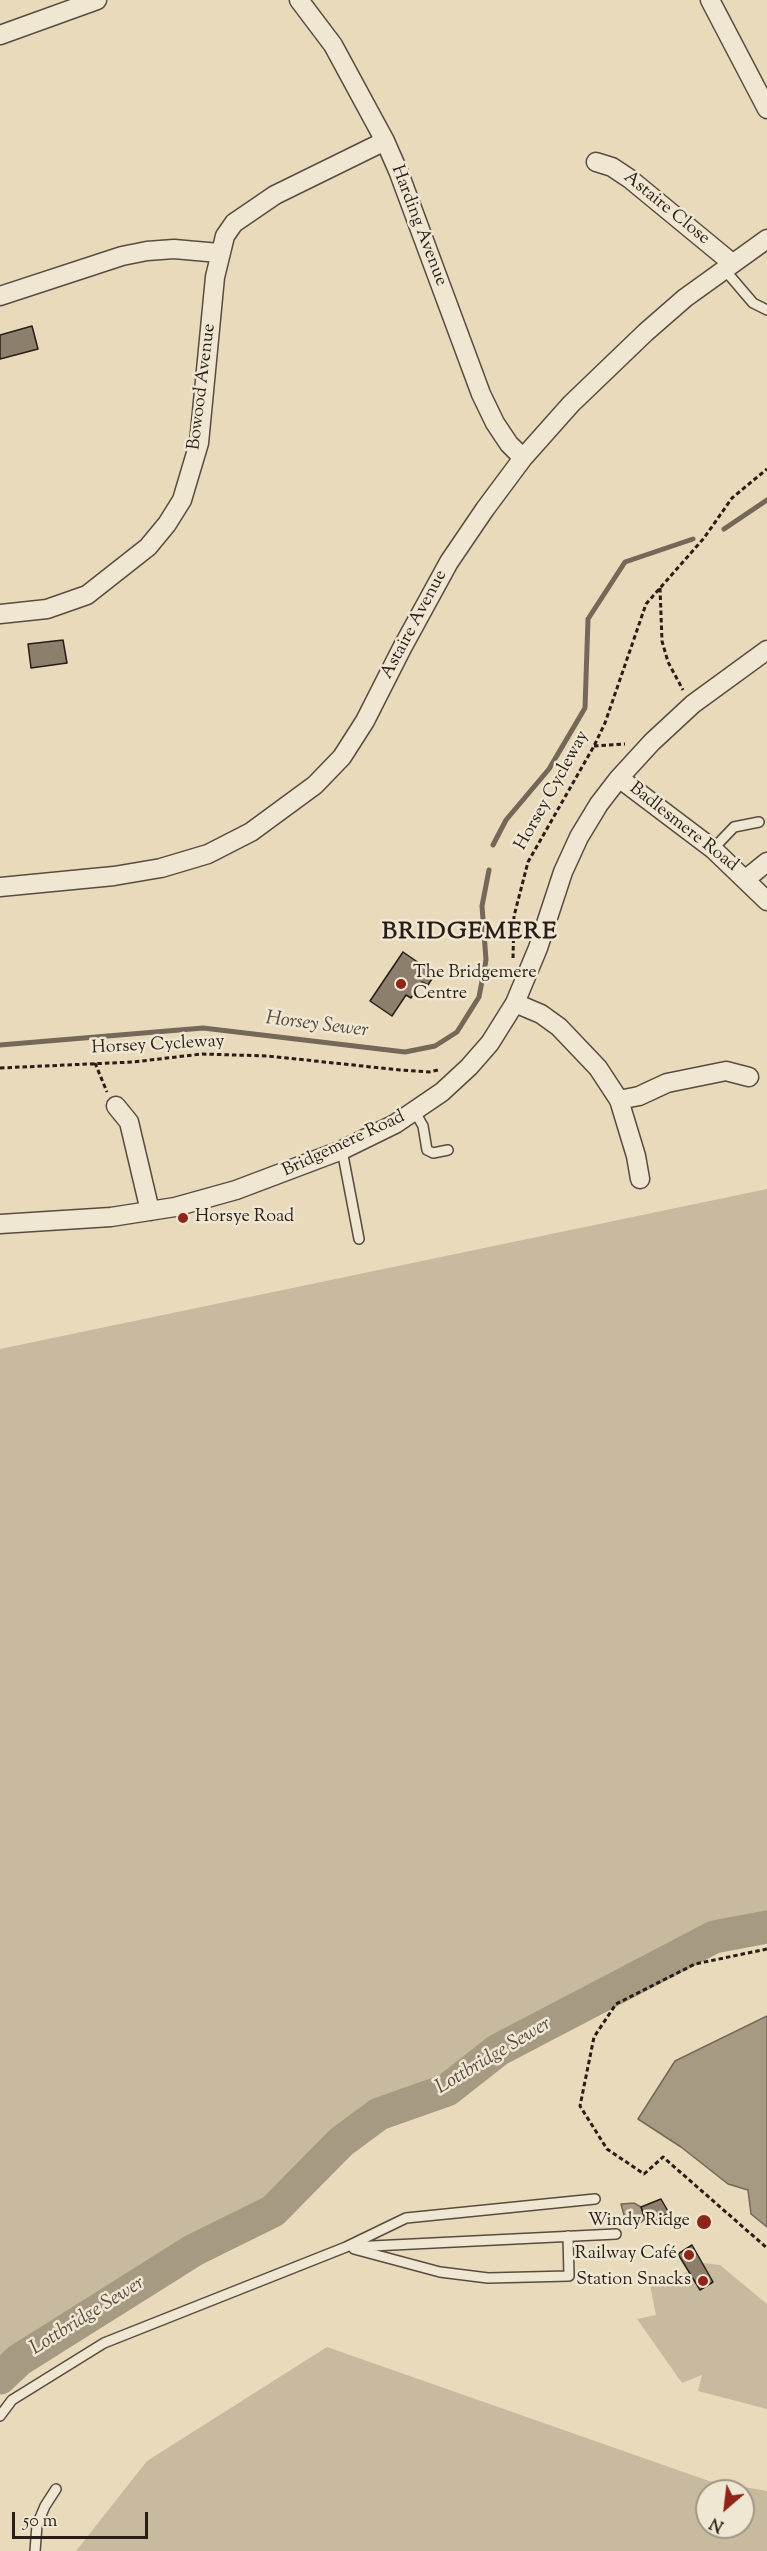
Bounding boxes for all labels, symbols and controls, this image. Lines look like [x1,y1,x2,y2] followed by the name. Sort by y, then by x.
[385,163,451,289] street label: Harding Avenue
[618,168,714,250] street label: Astaire Close
[185,322,221,452] street label: Bowood Avenue
[377,567,453,683] street label: Astaire Avenue
[511,728,595,854] street label: Horsey Cycleway
[624,779,742,877] street label: Badlesmere Road
[382,920,558,948] district label: BRIDGEMERE
[413,963,537,1006] place label: The Bridgemere Centre
[394,977,408,991] marker: The Bridgemere Centre
[264,1008,370,1044] water label: Horsey Sewer
[91,1032,225,1060] street label: Horsey Cycleway
[279,1107,409,1183] street label: Bridgemere Road
[195,1207,294,1229] place label: Horsye Road
[176,1211,190,1225] marker: Horsye Road
[432,2013,556,2101] water label: Lottbridge Sewer
[588,2211,690,2233] place label: Windy Ridge
[695,2213,713,2231] marker: Windy Ridge
[575,2244,677,2266] place label: Railway Café
[682,2248,696,2262] marker: Railway Café
[576,2270,691,2292] place label: Station Snacks
[26,2272,150,2362] water label: Lottbridge Sewer
[696,2274,710,2288] marker: Station Snacks
[695,2479,755,2539] north arrow
[15,2500,152,2538] scale bar
[23,2509,57,2535] text: 50 m
[706,2510,728,2537] text: N

